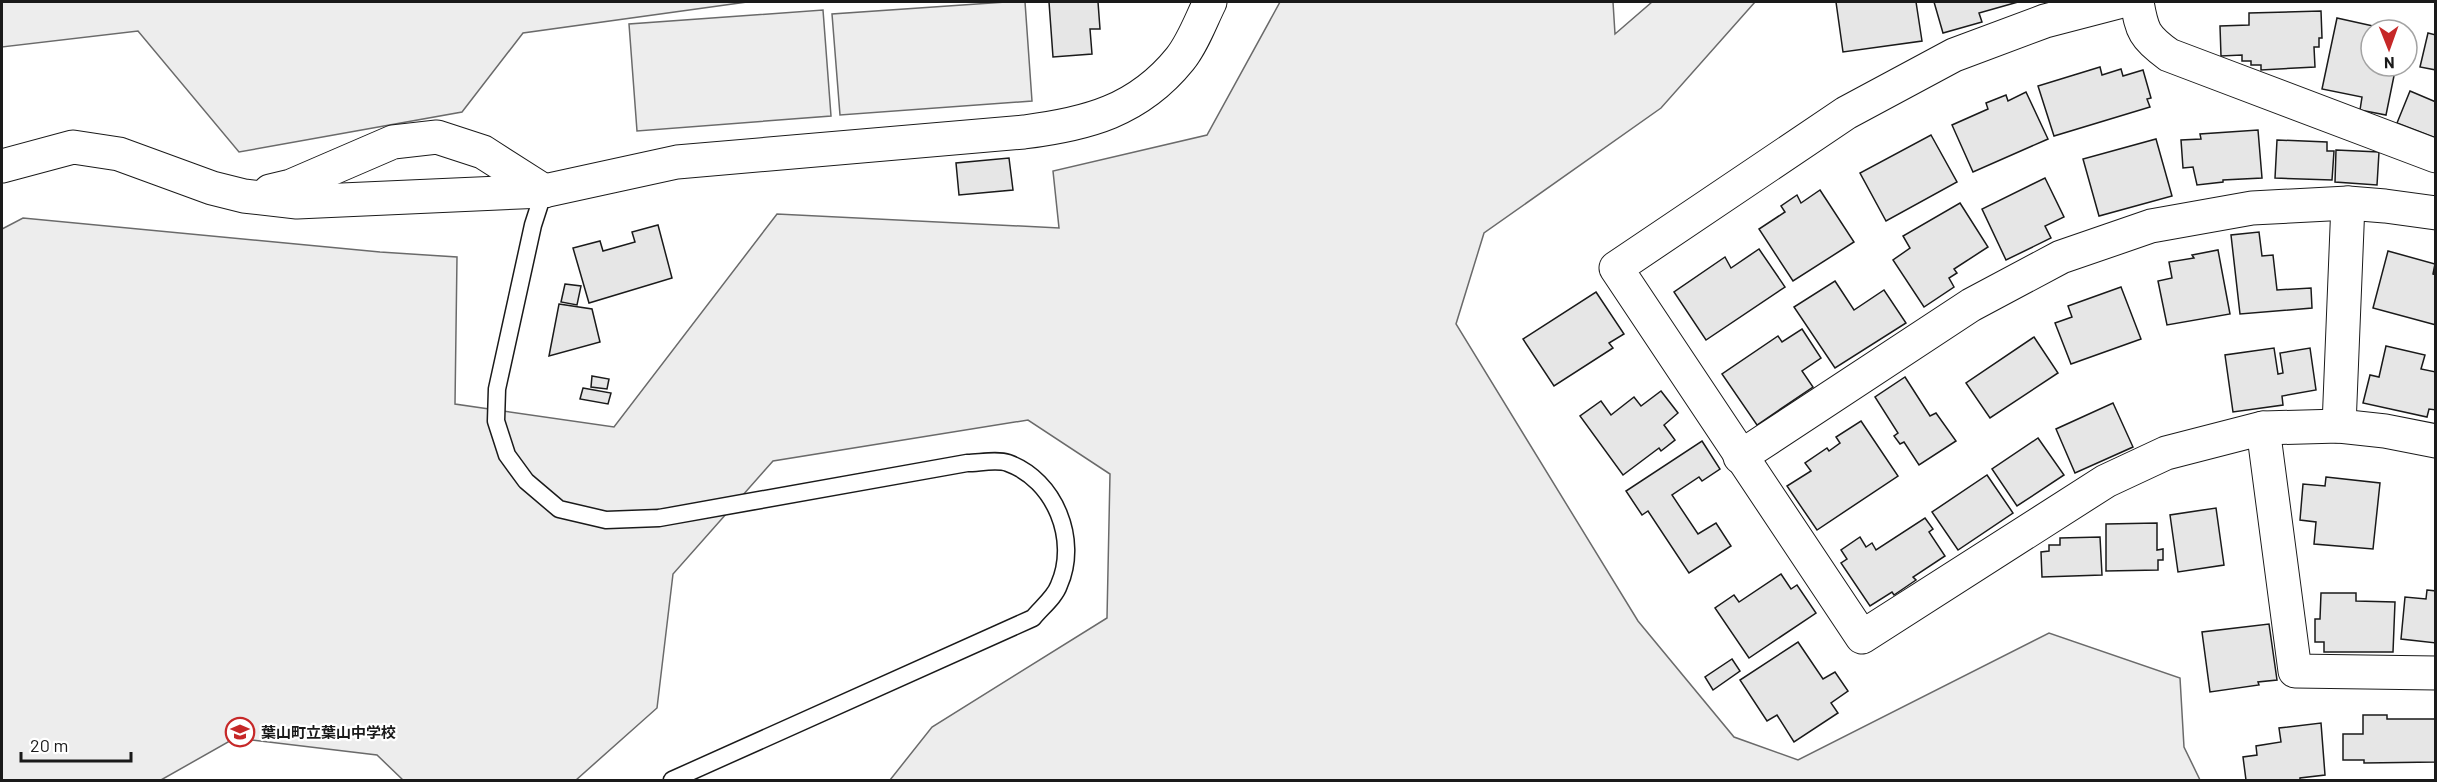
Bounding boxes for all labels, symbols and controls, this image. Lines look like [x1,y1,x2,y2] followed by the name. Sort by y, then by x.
[2359,18,2419,78] north arrow
[2384,54,2395,73] text: N
[224,716,256,748] school or university icon: 葉山町立葉山中学校
[261,723,396,741] place label: 葉山町立葉山中学校
[21,725,130,763] scale bar
[30,734,68,756] text: 20 m

